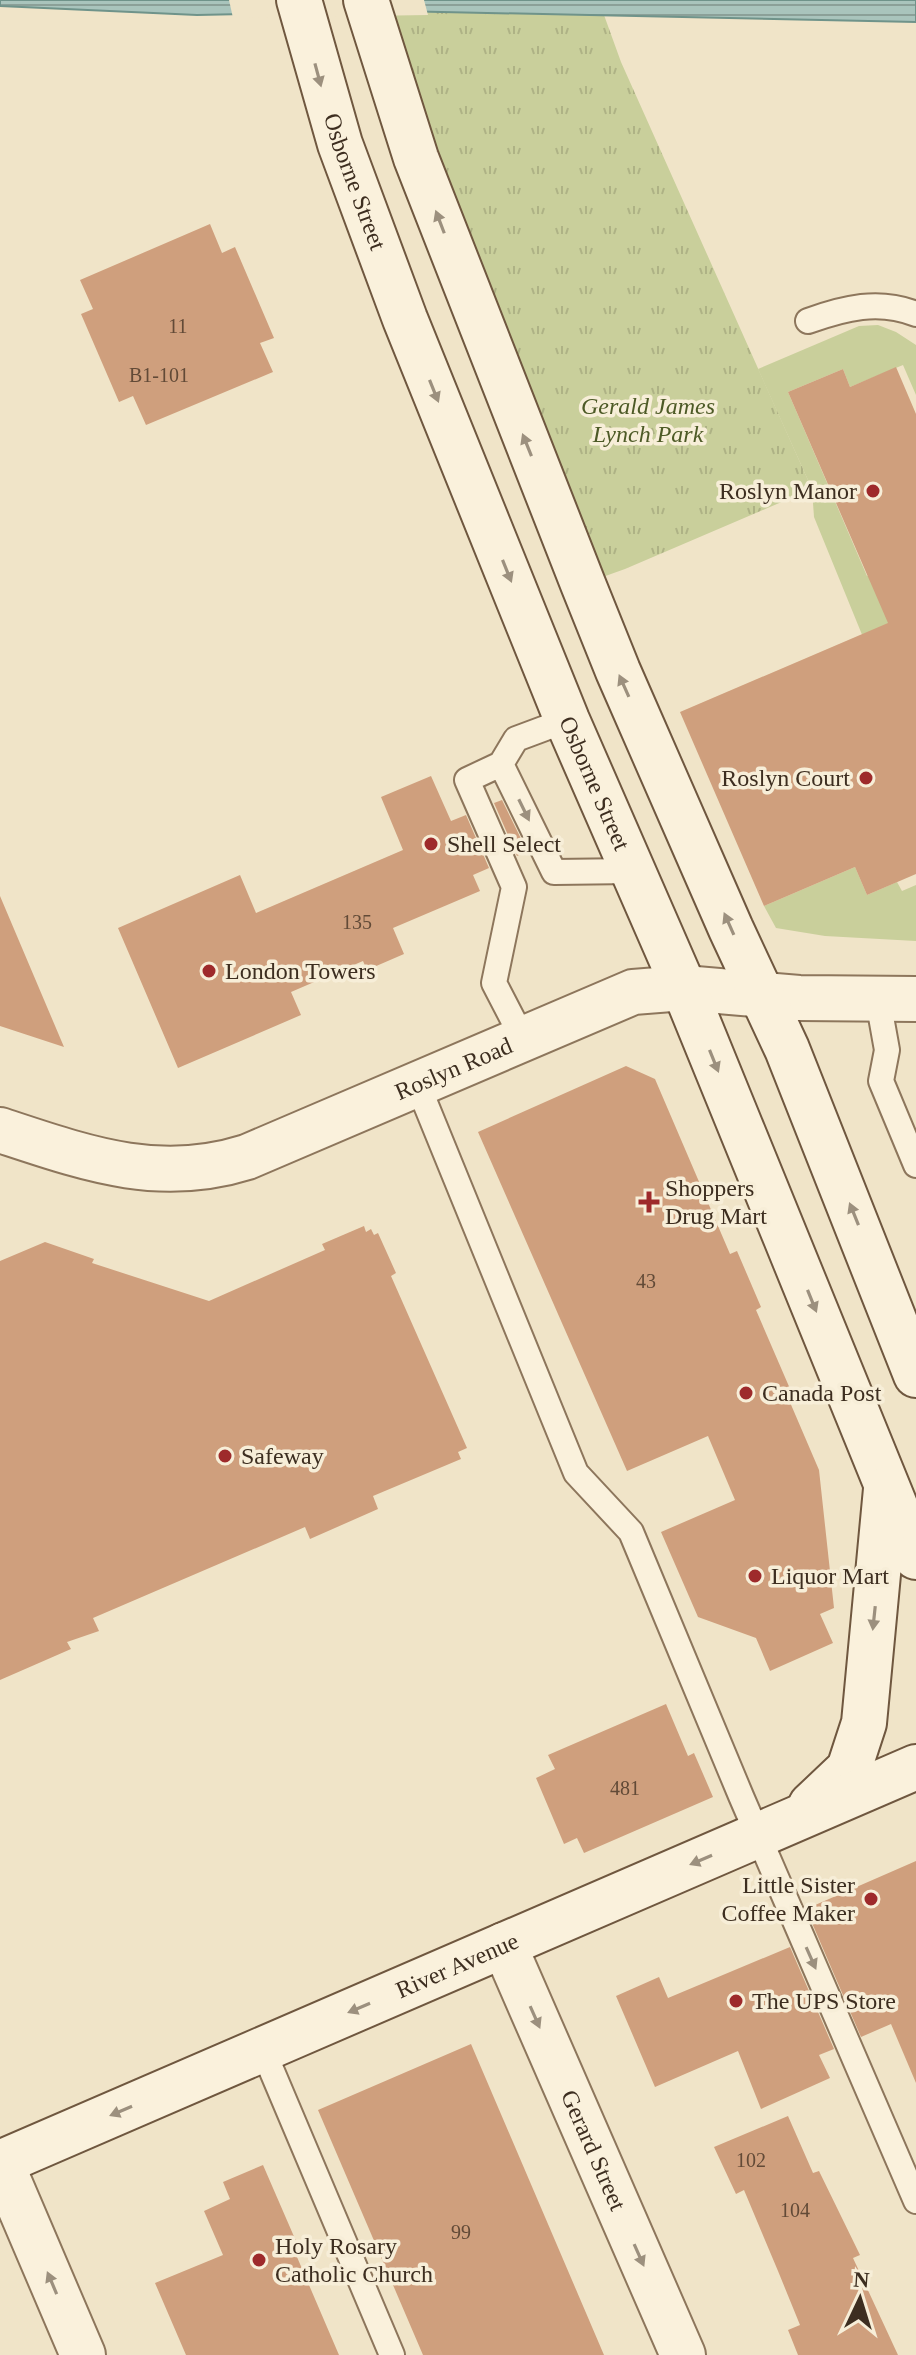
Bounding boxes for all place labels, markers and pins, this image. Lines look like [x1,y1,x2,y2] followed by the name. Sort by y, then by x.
[719,478,857,504] place label: Roslyn Manor
[864,482,882,500] marker: Roslyn Manor
[721,765,850,791] place label: Roslyn Court
[857,769,875,787] marker: Roslyn Court
[447,831,561,857] place label: Shell Select
[422,835,440,853] marker: Shell Select
[225,958,376,984] place label: London Towers
[200,962,218,980] marker: London Towers
[665,1175,767,1229] place label: Shoppers Drug Mart
[640,1193,658,1211] marker: Shoppers Drug Mart
[762,1380,882,1406] place label: Canada Post
[737,1384,755,1402] marker: Canada Post
[241,1443,324,1469] place label: Safeway
[216,1447,234,1465] marker: Safeway
[771,1563,889,1589] place label: Liquor Mart
[746,1567,764,1585] marker: Liquor Mart
[722,1872,855,1926] place label: Little Sister Coffee Maker
[862,1890,880,1908] marker: Little Sister Coffee Maker
[752,1988,896,2014] place label: The UPS Store
[727,1992,745,2010] marker: The UPS Store
[275,2233,433,2287] place label: Holy Rosary Catholic Church
[250,2251,268,2269] marker: Holy Rosary Catholic Church

